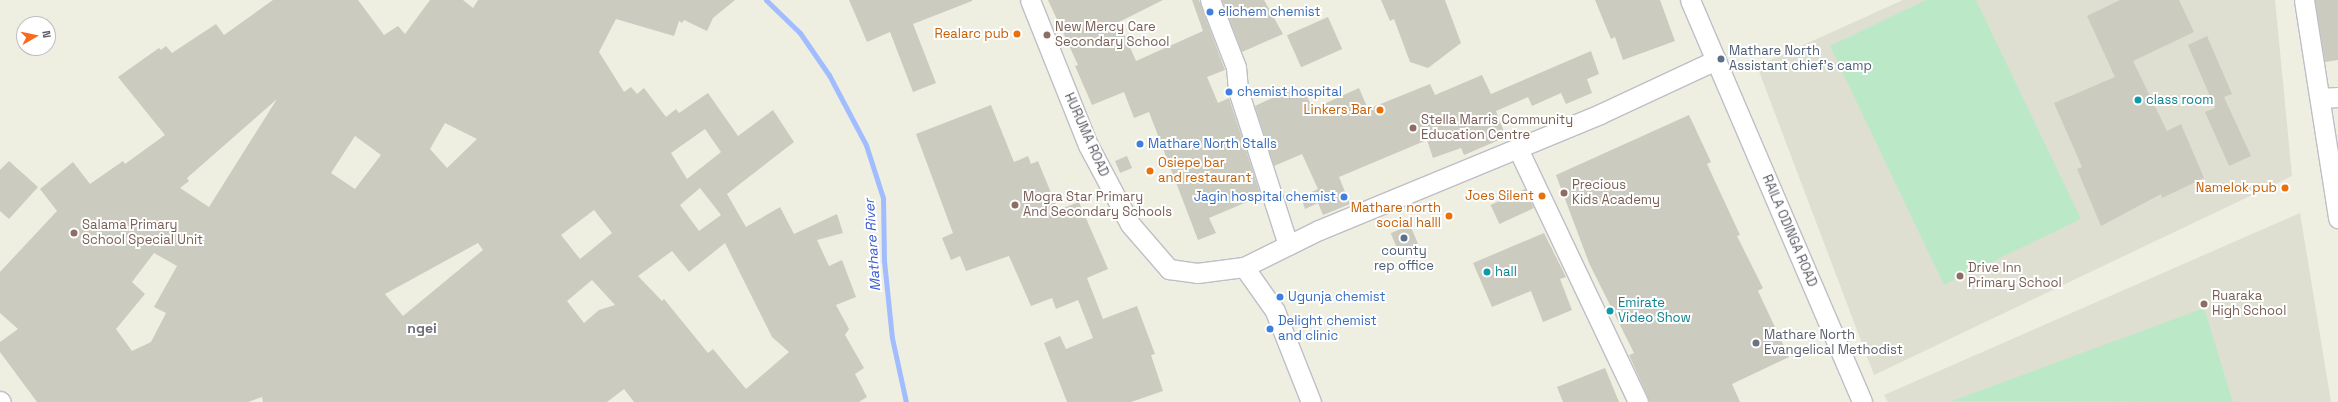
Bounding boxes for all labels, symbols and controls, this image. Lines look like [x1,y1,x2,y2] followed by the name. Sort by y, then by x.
[1218,4,1321,20] place label: elichem chemist
[1205,7,1215,17] marker: elichem chemist
[16,16,56,56] north arrow
[1055,20,1169,51] place label: New Mercy Care Secondary School
[934,26,1009,42] place label: Realarc pub
[1012,29,1022,39] marker: Realarc pub
[39,30,54,39] text: N
[1042,30,1052,40] marker: New Mercy Care Secondary School
[1729,44,1872,75] place label: Mathare North Assistant chief's camp
[1716,54,1726,64] marker: Mathare North Assistant chief's camp
[1237,84,1342,100] place label: chemist hospital
[1224,87,1234,97] marker: chemist hospital
[1060,91,1112,179] street label: HURUMA ROAD
[2146,92,2213,108] place label: class room
[2133,95,2143,105] marker: class room
[1303,102,1372,118] place label: Linkers Bar
[1375,105,1385,115] marker: Linkers Bar
[1421,113,1573,144] place label: Stella Marris Community Education Centre
[1408,123,1418,133] marker: Stella Marris Community Education Centre
[1148,136,1277,152] place label: Mathare North Stalls
[1135,139,1145,149] marker: Mathare North Stalls
[1158,156,1251,187] place label: Osiepe bar and restaurant
[1145,166,1155,176] marker: Osiepe bar and restaurant
[1758,172,1820,290] street label: RAILA ODINGA ROAD
[1572,178,1660,209] place label: Precious Kids Academy
[2196,180,2277,196] place label: Namelok pub
[2280,183,2290,193] marker: Namelok pub
[1465,188,1534,204] place label: Joes Silent
[1559,188,1569,198] marker: Precious Kids Academy
[1194,189,1336,205] place label: Jagin hospital chemist
[1023,190,1172,221] place label: Mogra Star Primary And Secondary Schools
[1537,191,1547,201] marker: Joes Silent
[1339,192,1349,202] marker: Jagin hospital chemist
[860,198,884,292] water label: Mathare River
[1010,200,1020,210] marker: Mogra Star Primary And Secondary Schools
[1351,201,1441,232] place label: Mathare north social halll
[1444,211,1454,221] marker: Mathare north social halll
[82,218,203,249] place label: Salama Primary School Special Unit
[69,228,79,238] marker: Salama Primary School Special Unit
[1399,233,1409,243] marker: county rep office
[1374,244,1434,275] place label: county rep office
[1968,261,2062,292] place label: Drive Inn Primary School
[1495,264,1517,280] place label: hall
[1482,267,1492,277] marker: hall
[1955,271,1965,281] marker: Drive Inn Primary School
[1288,289,1385,305] place label: Ugunja chemist
[2212,289,2286,320] place label: Ruaraka High School
[1275,292,1285,302] marker: Ugunja chemist
[1618,296,1691,327] place label: Emirate Video Show
[2199,299,2209,309] marker: Ruaraka High School
[1605,306,1615,316] marker: Emirate Video Show
[1278,314,1377,345] place label: Delight chemist and clinic
[407,320,437,336] district label: ngei
[1265,324,1275,334] marker: Delight chemist and clinic
[1764,328,1903,359] place label: Mathare North Evangelical Methodist
[1751,338,1761,348] marker: Mathare North Evangelical Methodist

